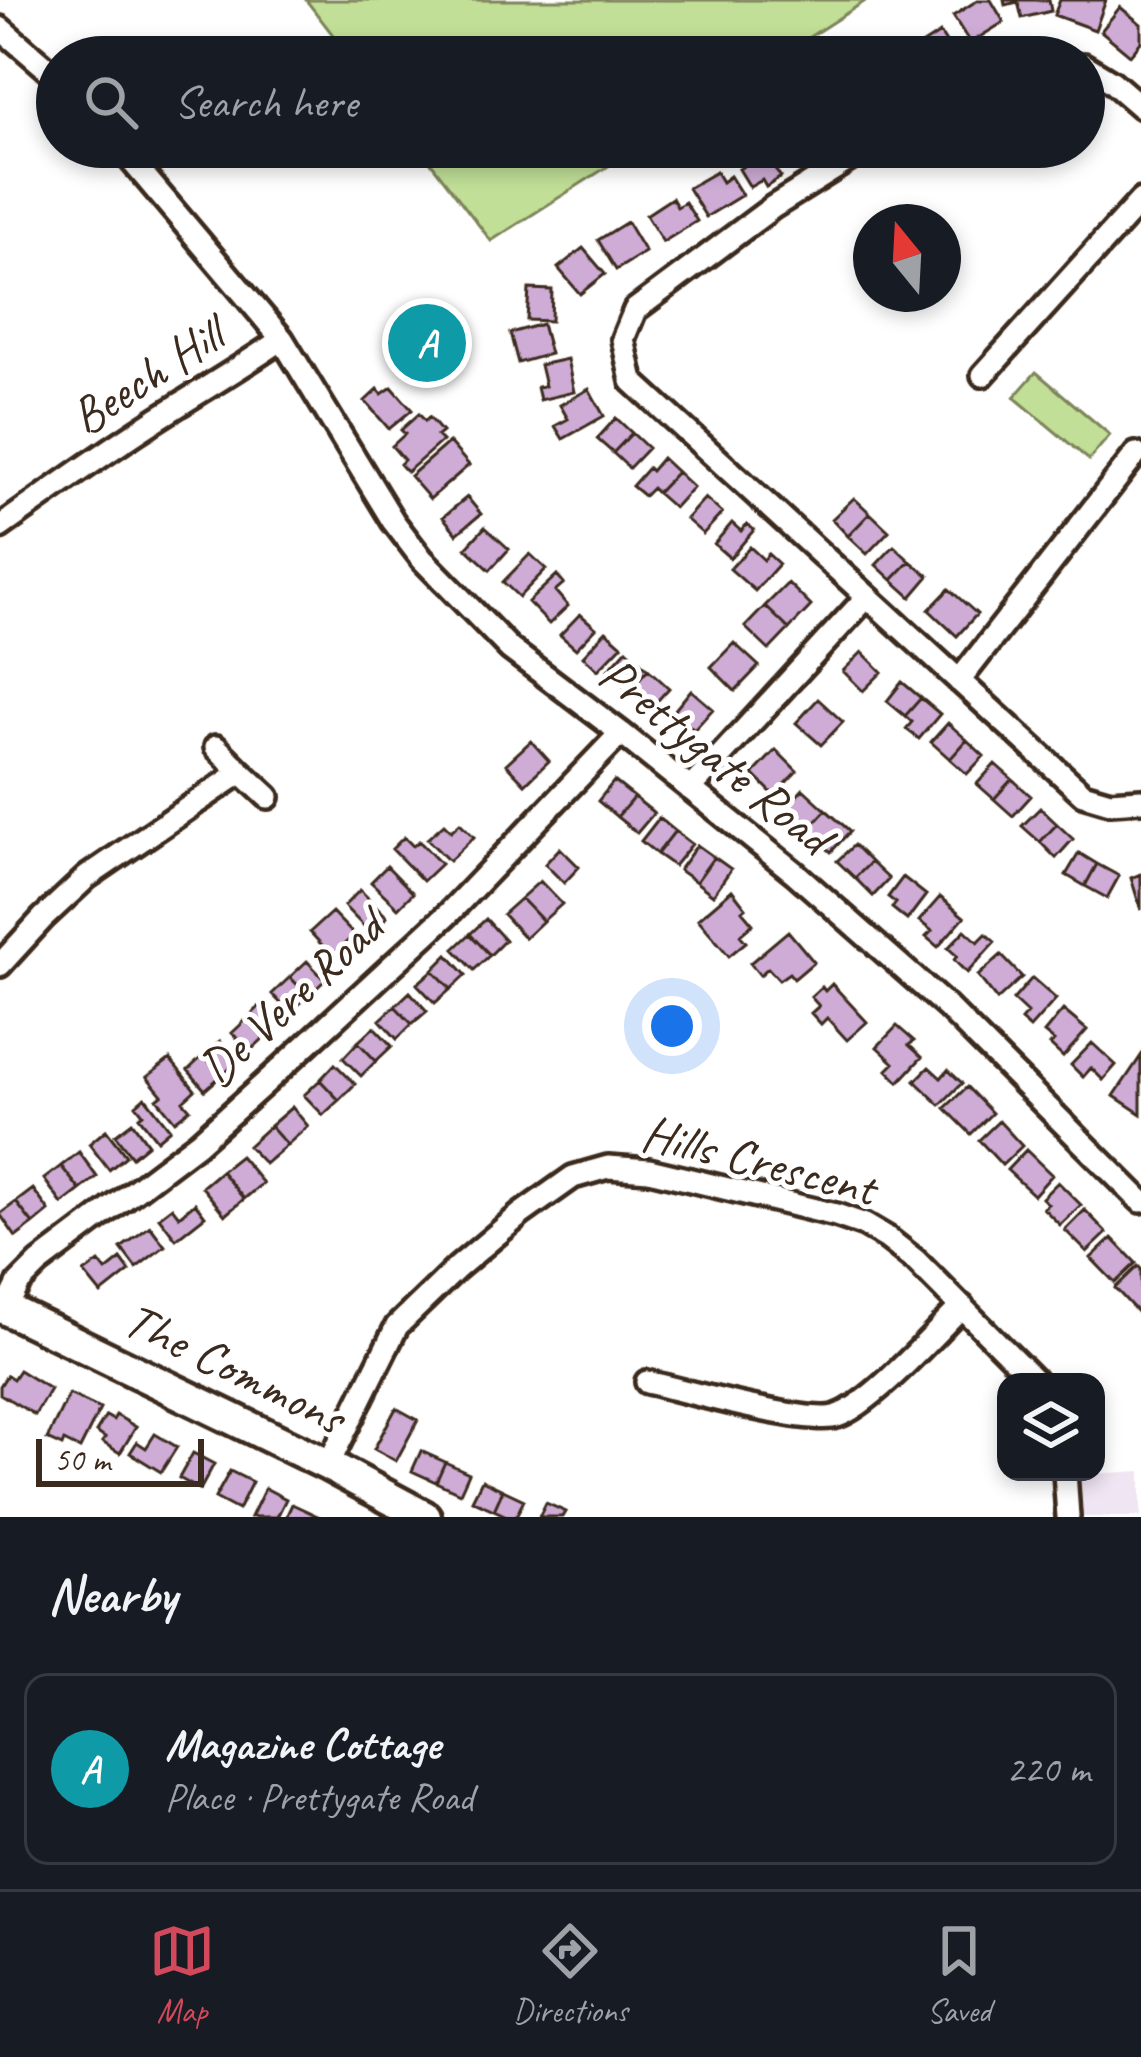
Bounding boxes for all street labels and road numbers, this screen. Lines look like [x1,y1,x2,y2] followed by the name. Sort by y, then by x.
[58,298,242,449] street label: Beech Hill
[587,642,850,872] street label: Prettygate Road
[185,891,402,1099] street label: De Vere Road
[636,1100,887,1221] street label: Hills Crescent
[114,1287,359,1450] street label: The Commons

